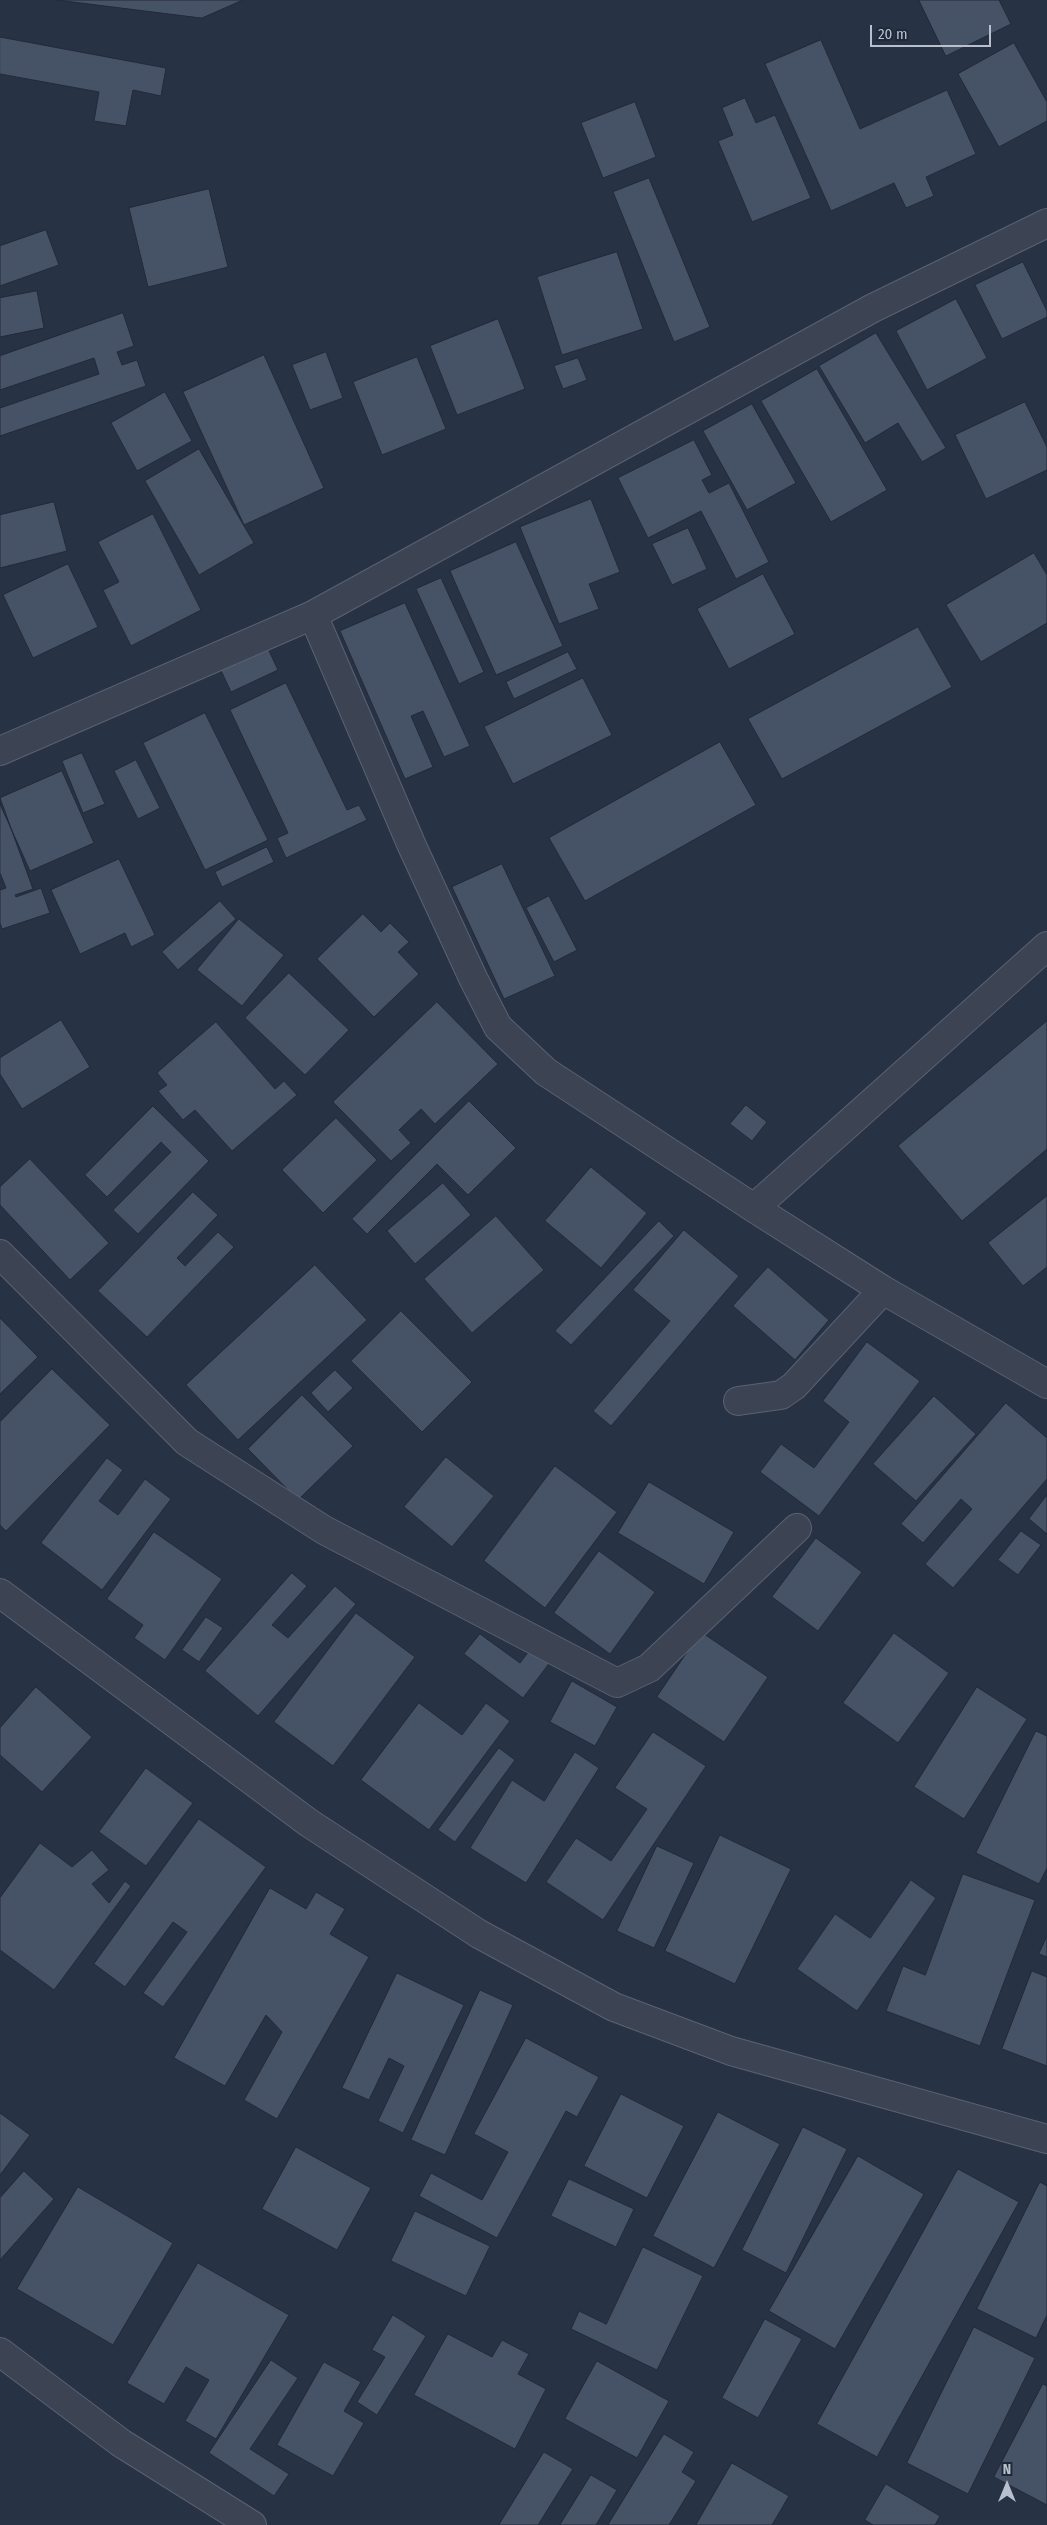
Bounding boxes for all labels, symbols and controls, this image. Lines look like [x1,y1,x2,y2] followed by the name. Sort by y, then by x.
[872,15,993,47] scale bar
[878,25,908,43] text: 20 m
[982,2460,1032,2510] north arrow
[1003,2461,1011,2478] text: N

